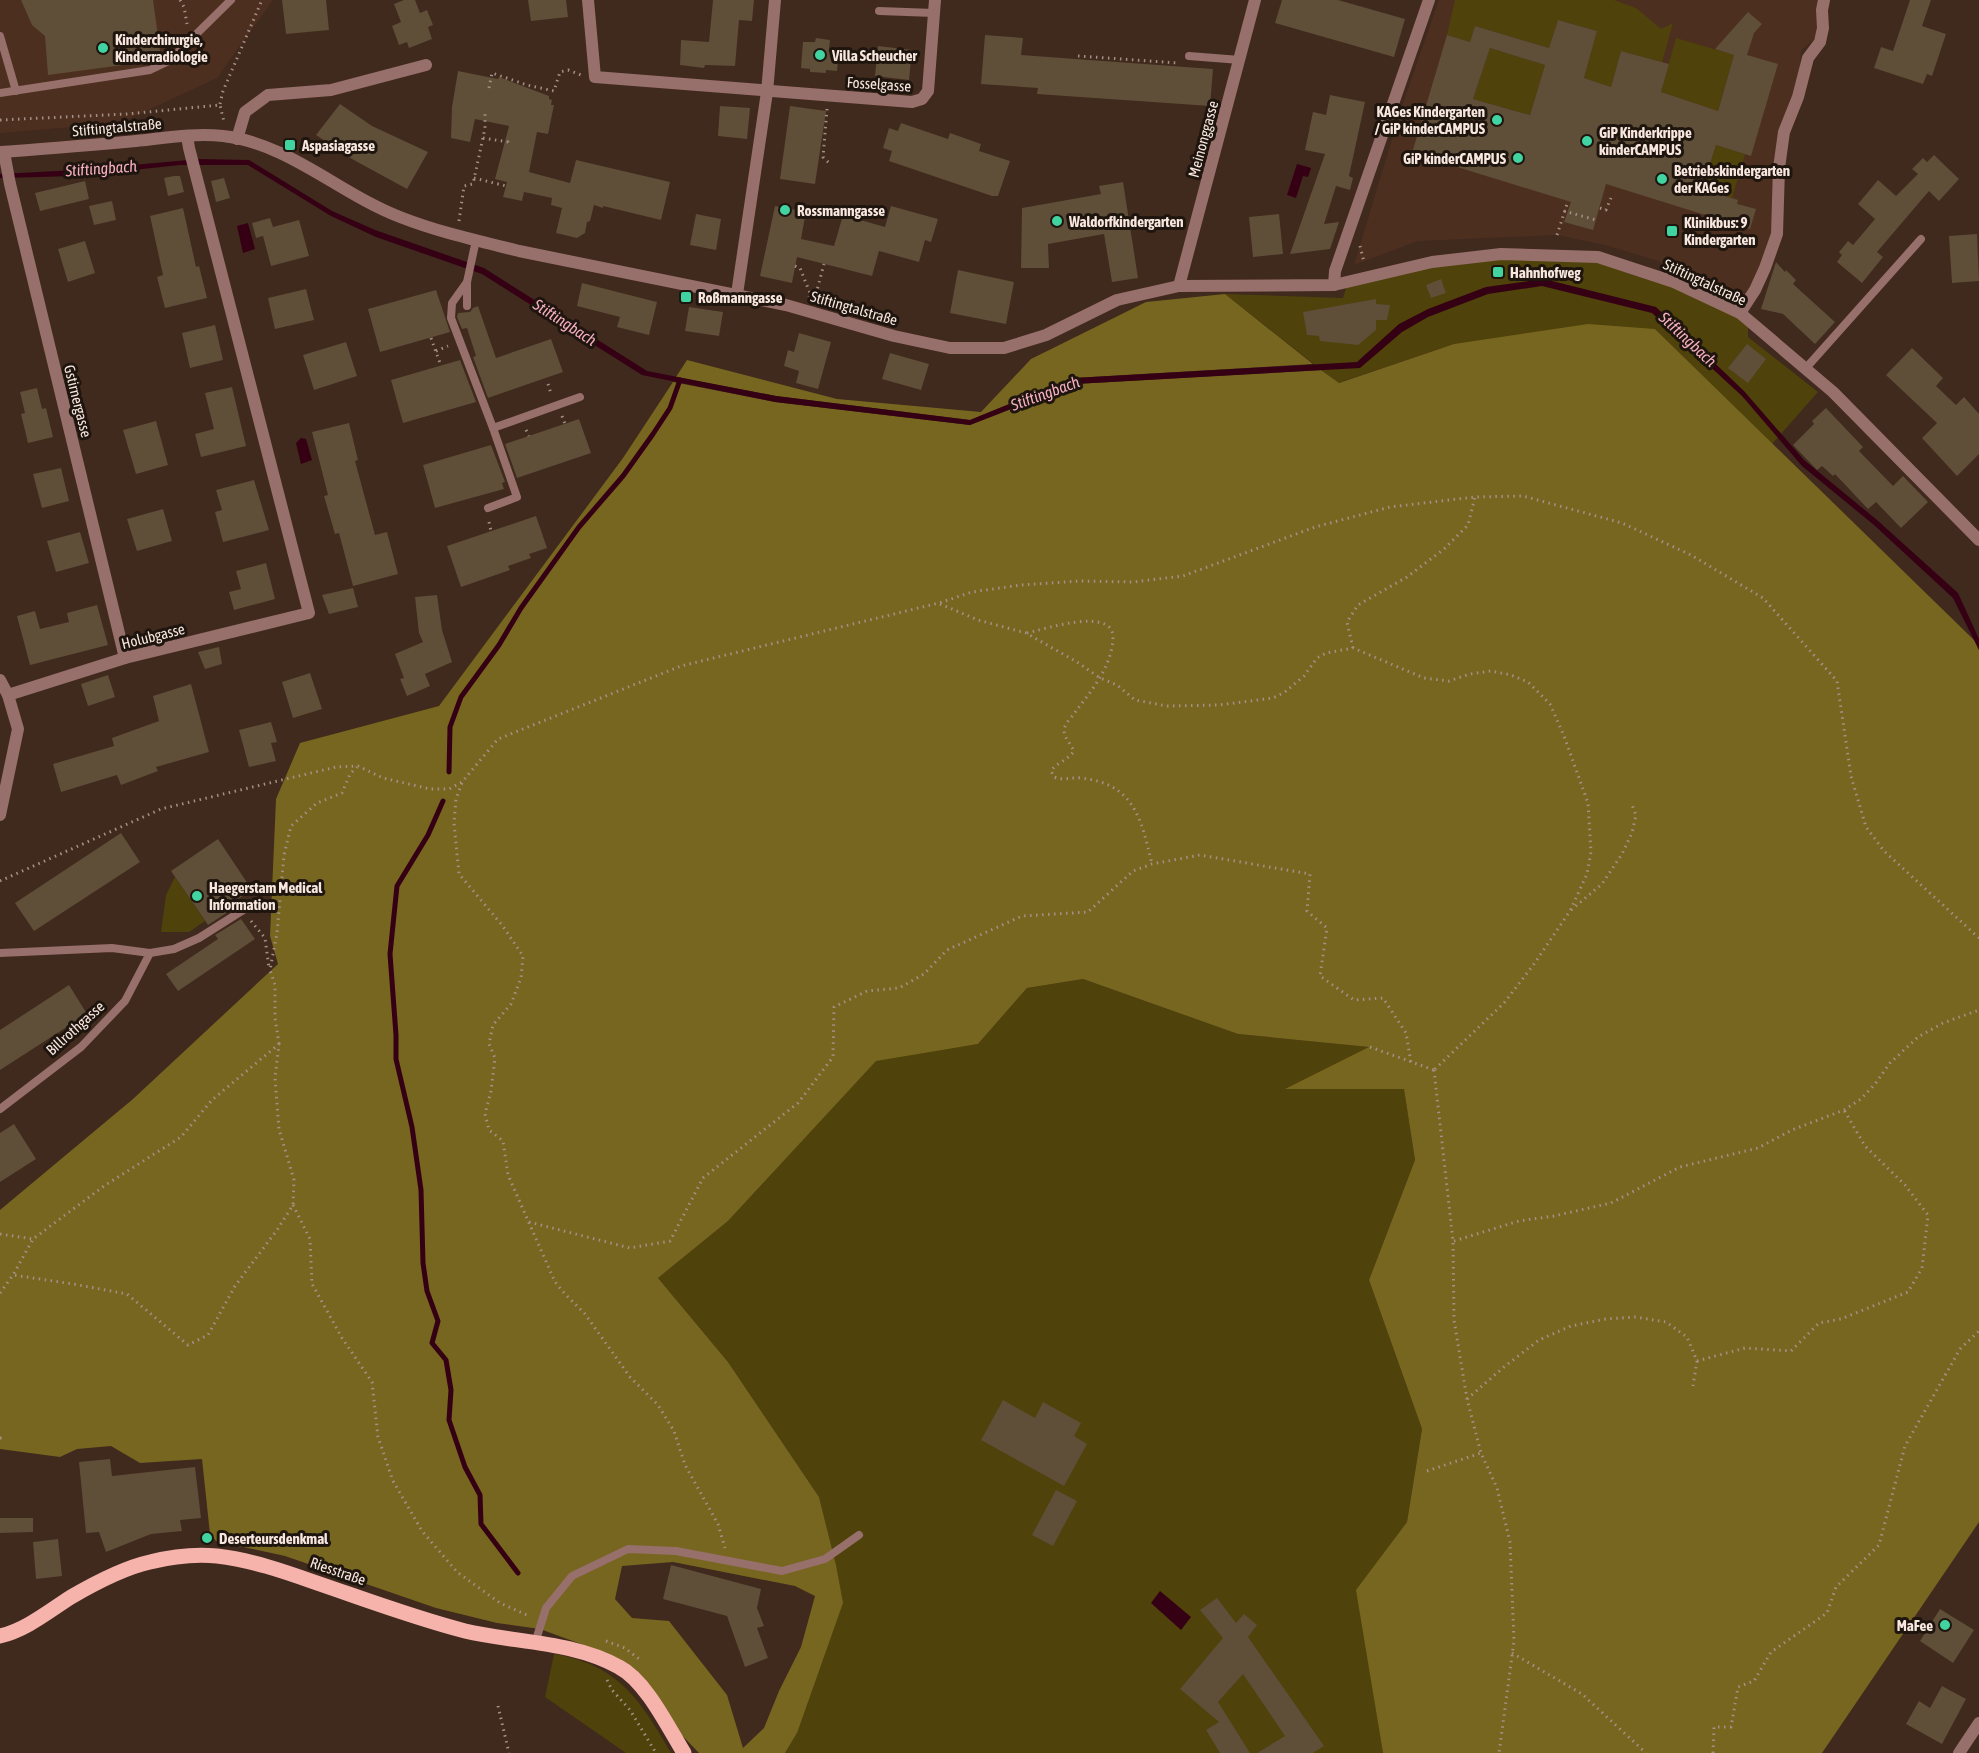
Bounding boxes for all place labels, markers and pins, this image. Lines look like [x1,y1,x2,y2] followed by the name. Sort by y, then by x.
[115,31,208,65] place label: Kinderchirurgie, Kinderradiologie
[96,41,110,55] marker: Kinderchirurgie, Kinderradiologie
[831,47,918,64] place label: Villa Scheucher
[813,48,827,62] marker: Villa Scheucher
[1375,103,1486,137] place label: KAGes Kindergarten / GiP kinderCAMPUS
[1490,113,1504,127] marker: KAGes Kindergarten / GiP kinderCAMPUS
[1599,124,1692,158] place label: GiP Kinderkrippe kinderCAMPUS
[1580,134,1594,148] marker: GiP Kinderkrippe kinderCAMPUS
[301,137,375,154] place label: Aspasiagasse
[283,138,297,152] marker: Aspasiagasse
[1403,150,1507,167] place label: GiP kinderCAMPUS
[1511,151,1525,165] marker: GiP kinderCAMPUS
[1674,162,1790,196] place label: Betriebskindergarten der KAGes
[1655,172,1669,186] marker: Betriebskindergarten der KAGes
[797,202,885,219] place label: Rossmanngasse
[778,203,792,217] marker: Rossmanngasse
[1068,213,1184,230] place label: Waldorfkindergarten
[1050,214,1064,228] marker: Waldorfkindergarten
[1684,214,1756,248] place label: Klinikbus: 9 Kindergarten
[1665,224,1679,238] marker: Klinikbus: 9 Kindergarten
[1510,264,1581,281] place label: Hahnhofweg
[1491,265,1505,279] marker: Hahnhofweg
[698,289,783,306] place label: Roßmanngasse
[679,290,693,304] marker: Roßmanngasse
[209,879,323,913] place label: Haegerstam Medical Information
[190,889,204,903] marker: Haegerstam Medical Information
[219,1530,329,1547] place label: Deserteursdenkmal
[200,1531,214,1545] marker: Deserteursdenkmal
[1897,1617,1933,1634] place label: MaFee
[1938,1618,1952,1632] marker: MaFee

